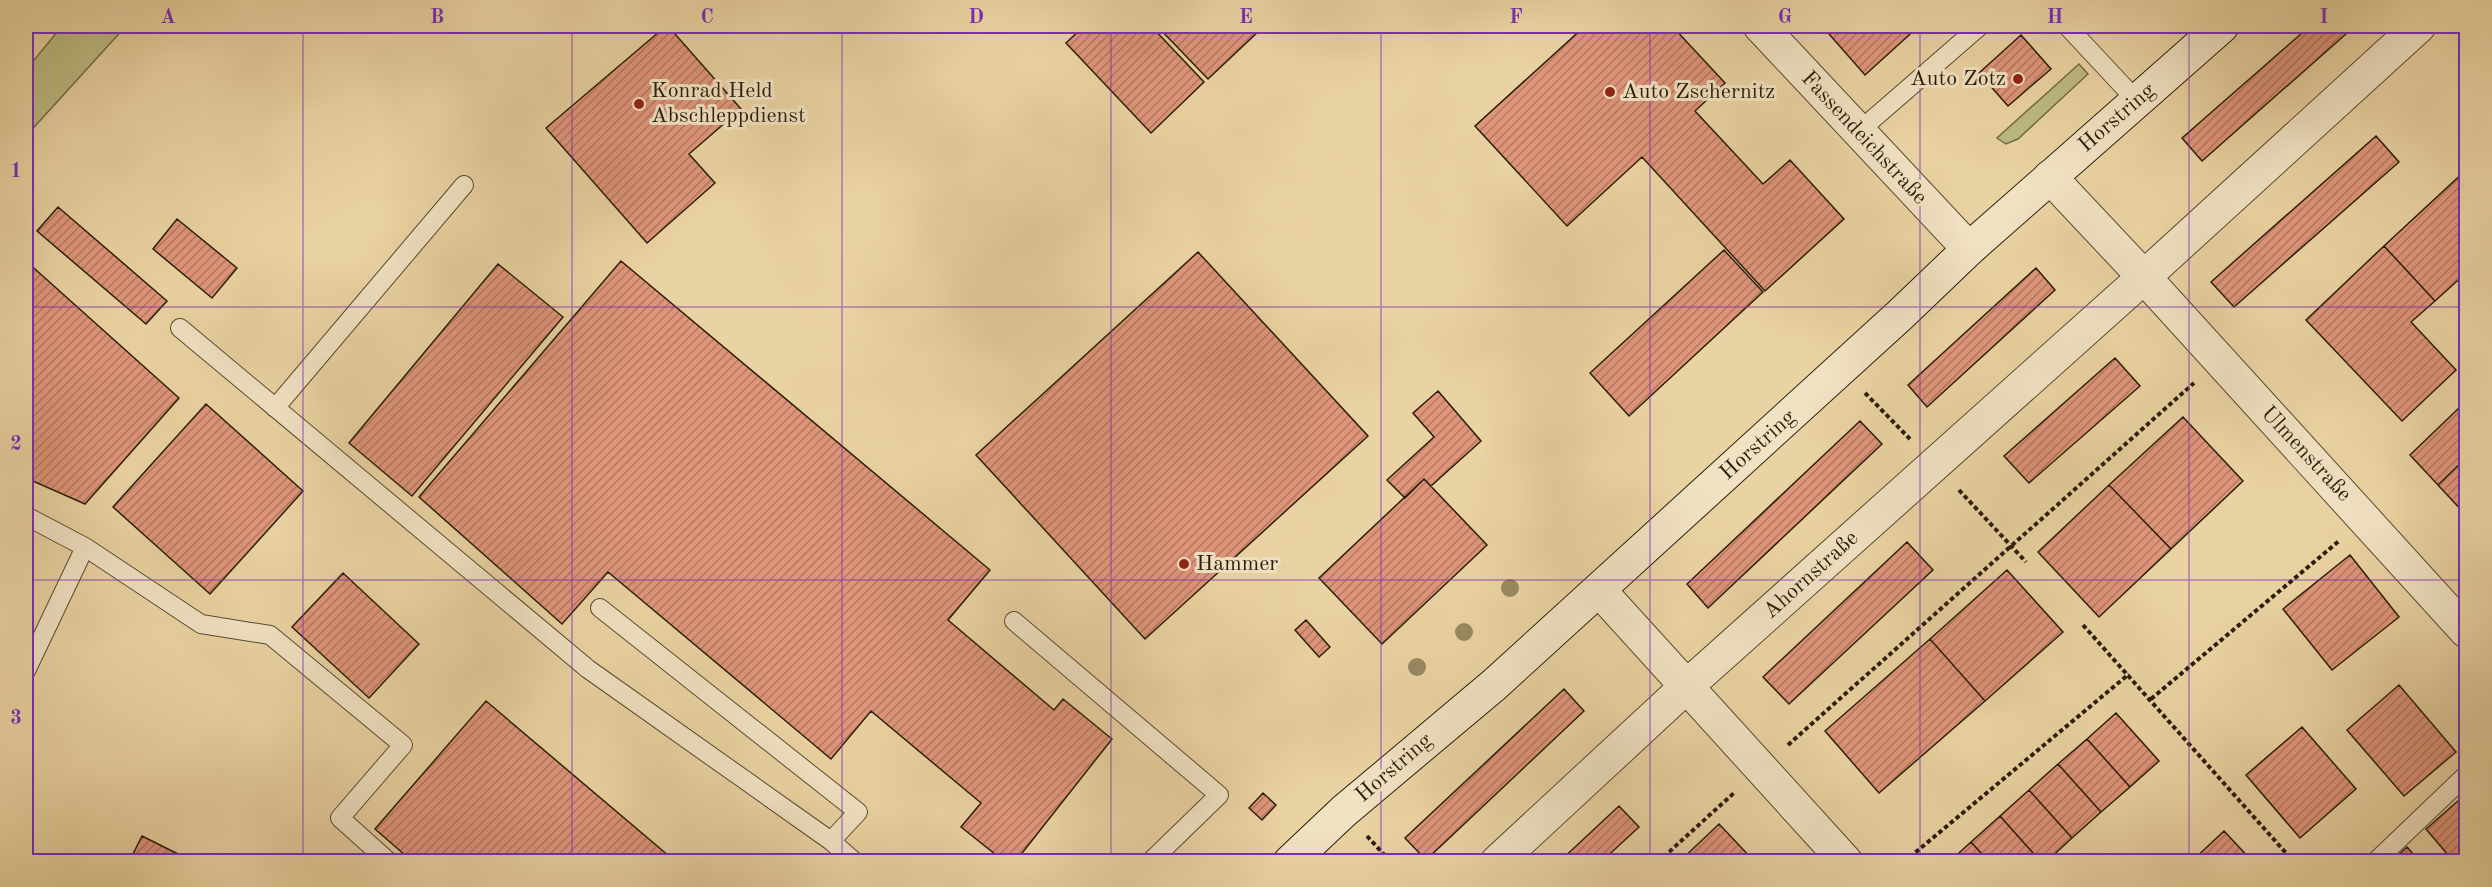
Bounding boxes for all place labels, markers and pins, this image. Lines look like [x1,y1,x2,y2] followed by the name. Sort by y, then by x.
[1910,68,2006,90] place label: Auto Zotz
[2011,72,2025,86] marker: Auto Zotz
[651,80,806,127] place label: Konrad Held Abschleppdienst
[1622,81,1775,103] place label: Auto Zschernitz
[1603,85,1617,99] marker: Auto Zschernitz
[632,97,646,111] marker: Konrad Held Abschleppdienst
[1196,553,1278,575] place label: Hammer
[1177,557,1191,571] marker: Hammer

